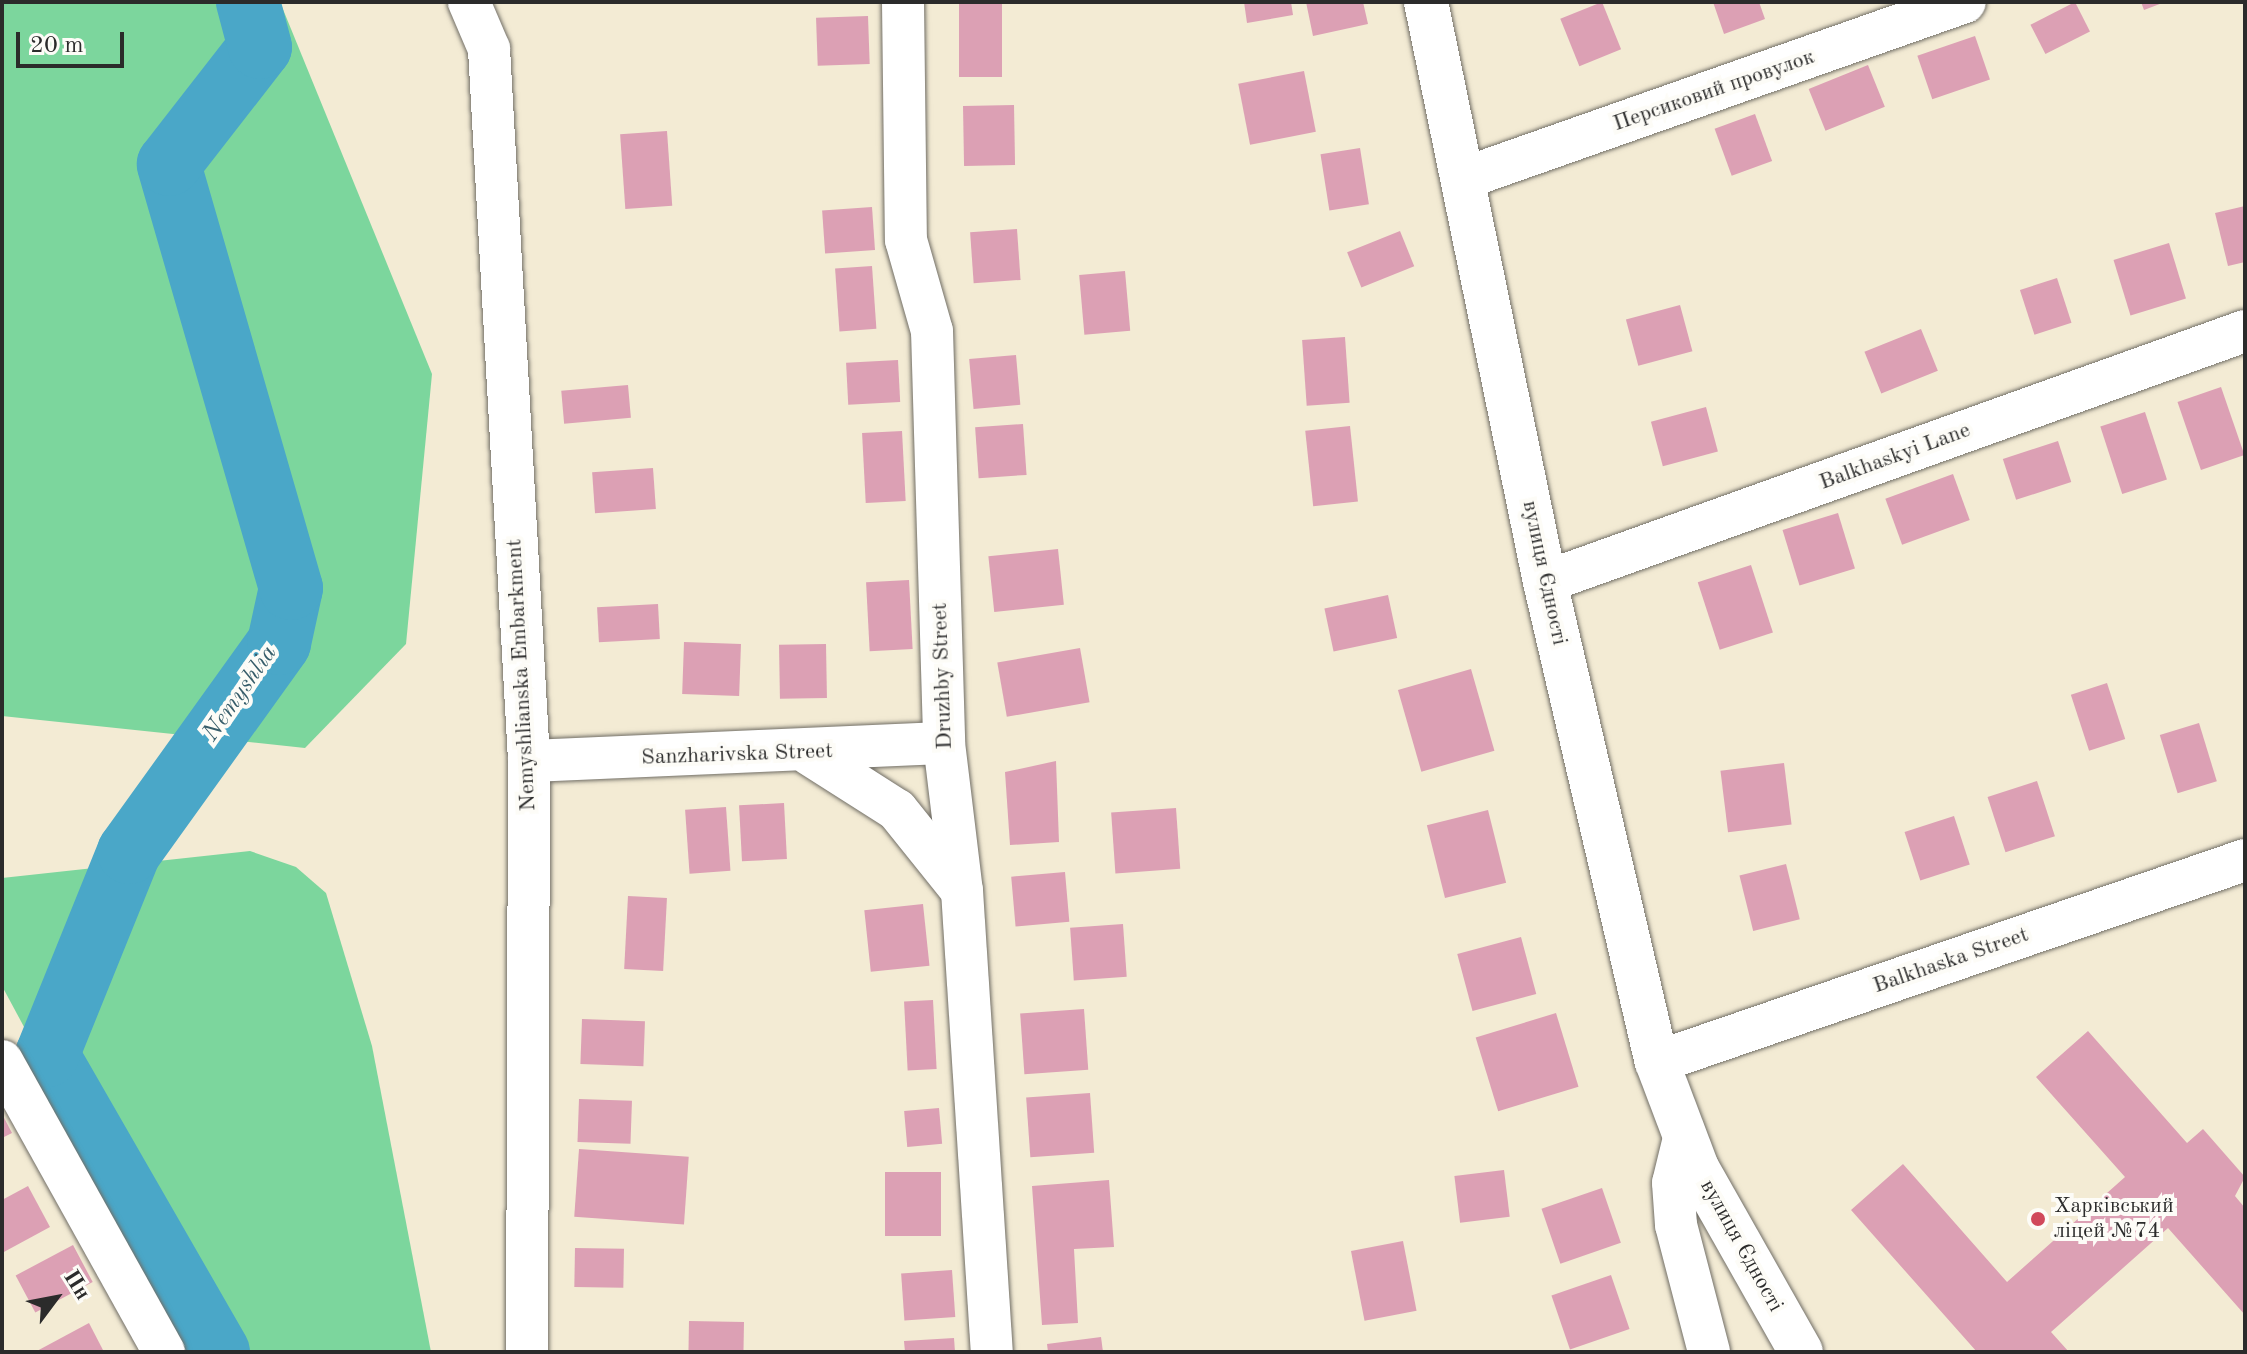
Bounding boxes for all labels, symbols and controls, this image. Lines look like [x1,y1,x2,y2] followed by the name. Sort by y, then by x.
[20,16,128,66] scale bar
[30,34,84,58] text: 20 m
[1610,44,1818,138] street label: Персиковий провулок
[1816,417,1974,497] street label: Balkhaskyi Lane
[1516,498,1572,648] street label: вулиця Єдності
[502,538,542,812] street label: Nemyshlianska Embarkment
[927,602,959,750] street label: Druzhby Street
[197,640,285,748] water label: Nemyshlia
[641,738,833,772] street label: Sanzharivska Street
[1870,922,2032,1000] street label: Balkhaska Street
[1694,1175,1788,1317] street label: вулиця Єдності
[2054,1193,2174,1244] place label: Харківський ліцей №74
[2029,1210,2047,1228] marker: Харківський ліцей №74
[16,1258,96,1338] north arrow
[59,1267,94,1304] text: Пн

